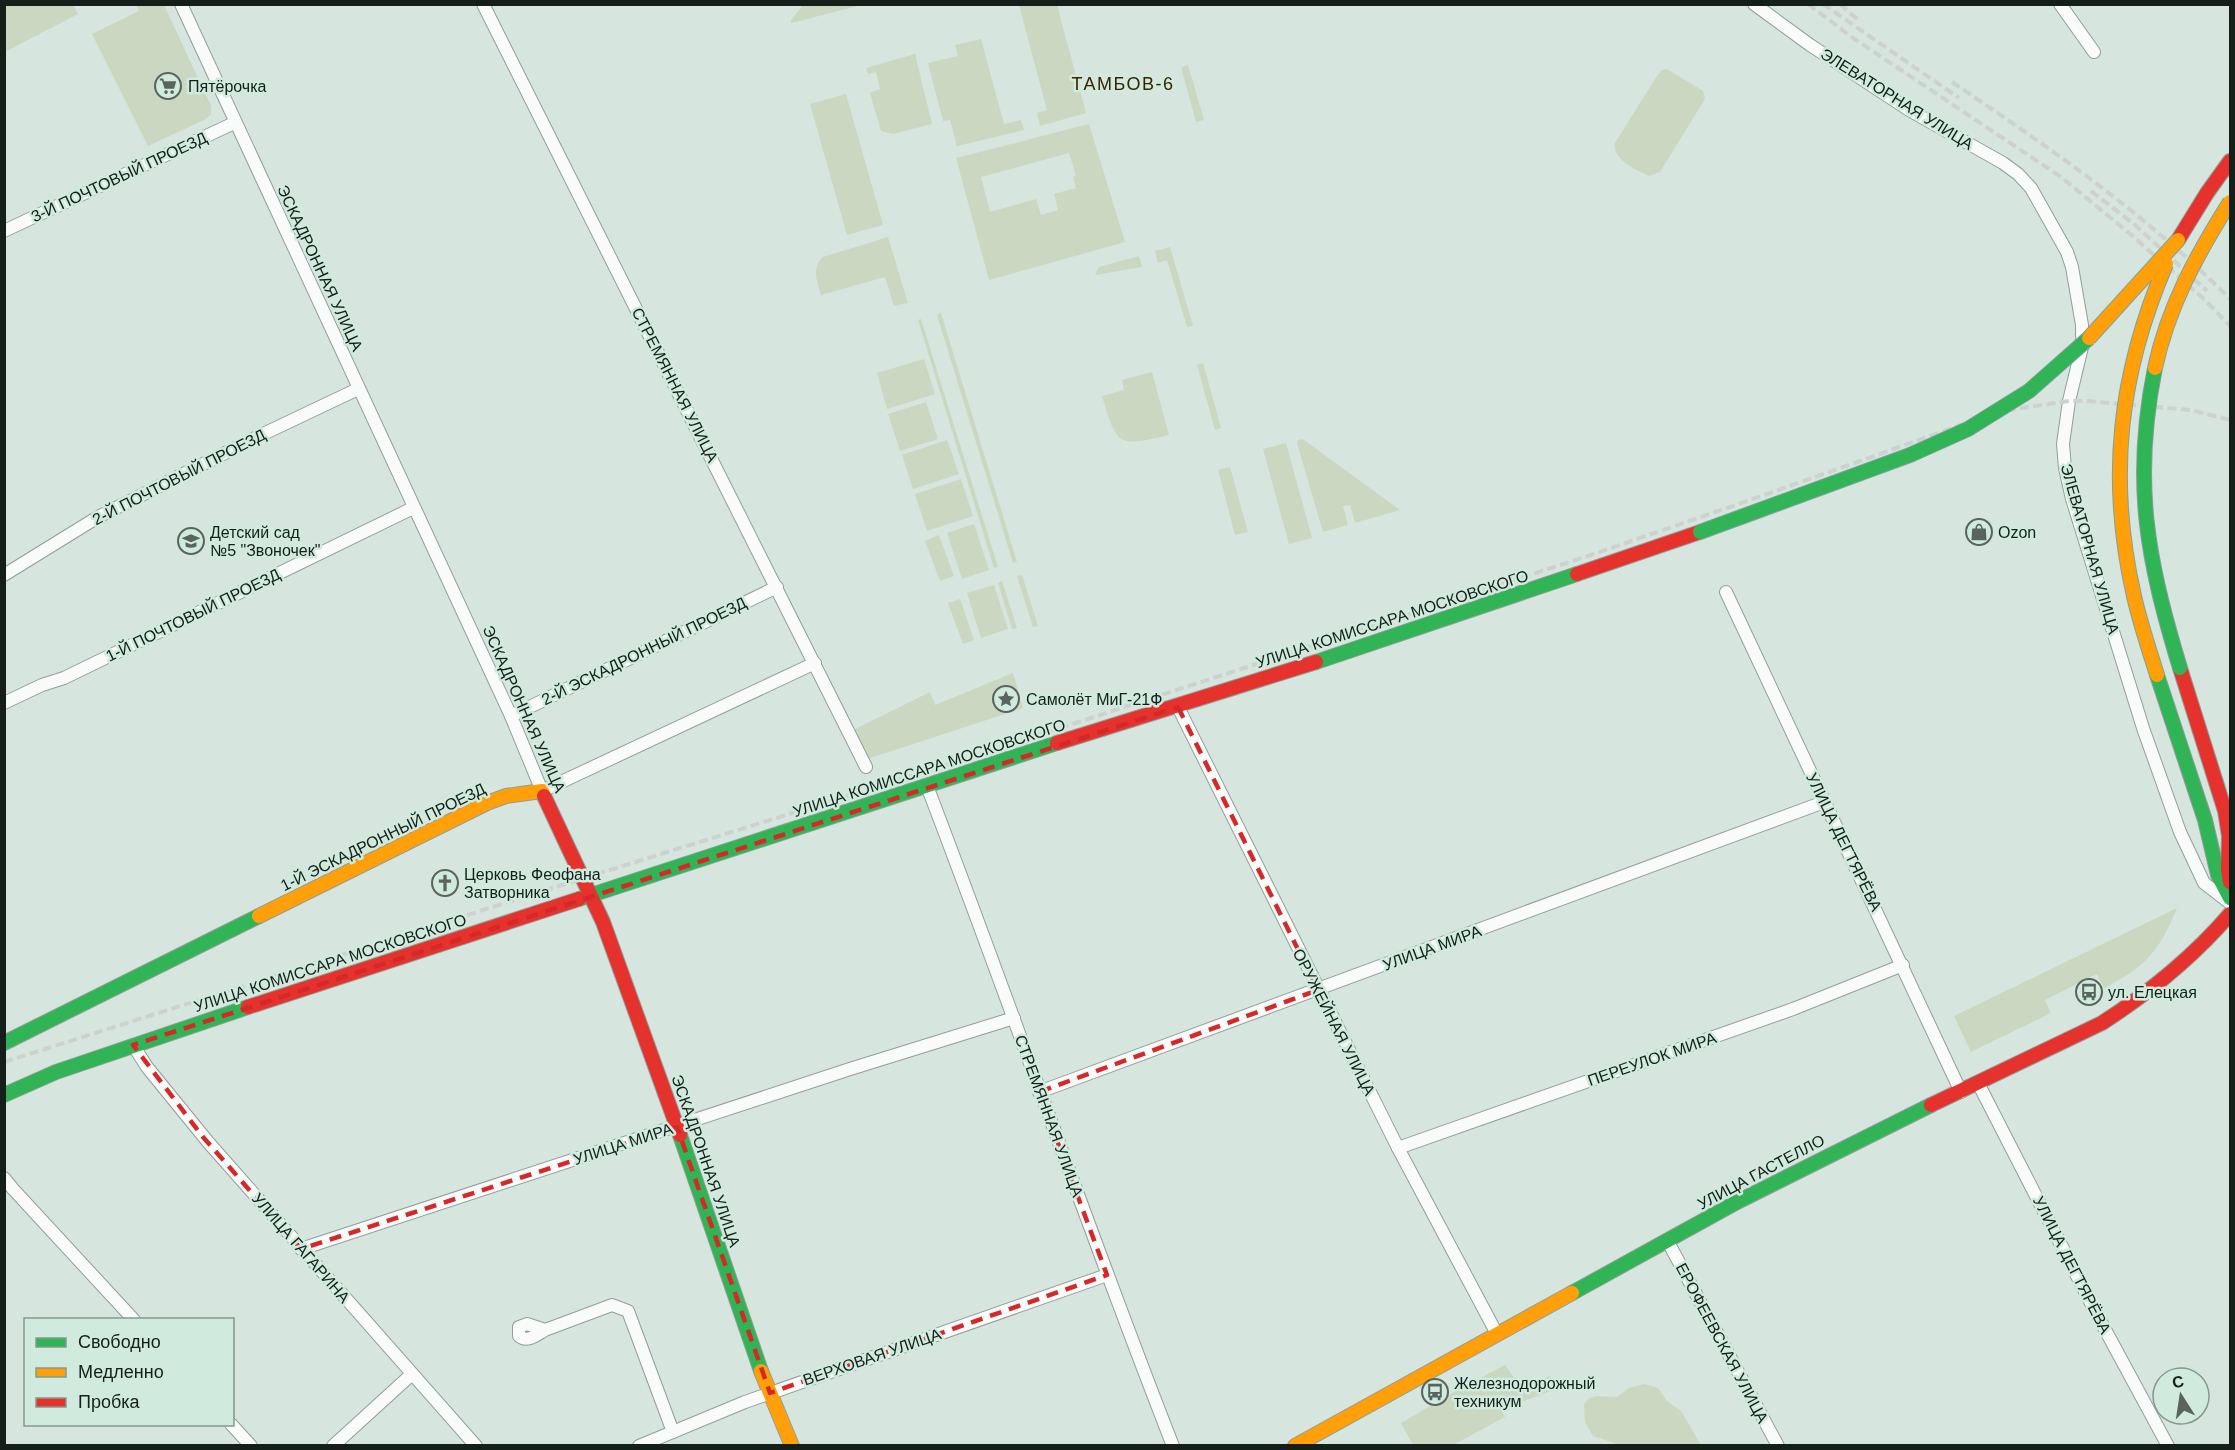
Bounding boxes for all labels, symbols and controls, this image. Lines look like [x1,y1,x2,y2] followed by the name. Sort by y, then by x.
[1818,45,1977,153] street label: ЭЛЕВАТОРНАЯ УЛИЦА
[153,71,183,101] supermarket icon: Пятёрочка
[1071,74,1175,94] district label: ТАМБОВ-6
[188,78,267,95] place label: Пятёрочка
[28,128,210,225] street label: 3-Й ПОЧТОВЫЙ ПРОЕЗД
[274,182,366,354] street label: ЭСКАДРОННАЯ УЛИЦА
[629,305,722,465] street label: СТРЕМЯННАЯ УЛИЦА
[89,425,268,528] street label: 2-Й ПОЧТОВЫЙ ПРОЕЗД
[2058,462,2123,636] street label: ЭЛЕВАТОРНАЯ УЛИЦА
[1964,517,1994,547] shop icon: Ozon
[210,524,320,559] place label: Детский сад №5 "Звоночек"
[1998,524,2036,541] place label: Ozon
[176,526,206,556] school or university icon: Детский сад №5 "Звоночек"
[103,564,283,665] street label: 1-Й ПОЧТОВЫЙ ПРОЕЗД
[1254,567,1530,671] street label: УЛИЦА КОМИССАРА МОСКОВСКОГО
[538,593,749,708] street label: 2-Й ЭСКАДРОННЫЙ ПРОЕЗД
[479,623,569,795] street label: ЭСКАДРОННАЯ УЛИЦА
[991,684,1021,714] place icon: Самолёт МиГ-21Ф
[1026,691,1162,708] place label: Самолёт МиГ-21Ф
[791,716,1067,820] street label: УЛИЦА КОМИССАРА МОСКОВСКОГО
[1803,770,1885,914] street label: УЛИЦА ДЕГТЯРЁВА
[277,779,488,894] street label: 1-Й ЭСКАДРОННЫЙ ПРОЕЗД
[464,866,601,901] place label: Церковь Феофана Затворника
[430,868,460,898] church icon: Церковь Феофана Затворника
[192,911,468,1015] street label: УЛИЦА КОМИССАРА МОСКОВСКОГО
[1380,922,1484,974] street label: УЛИЦА МИРА
[1290,945,1379,1098] street label: ОРУЖЕЙНАЯ УЛИЦА
[2074,977,2104,1007] bus stop icon: ул. Елецкая
[2108,984,2197,1001] place label: ул. Елецкая
[1585,1029,1719,1089] street label: ПЕРЕУЛОК МИРА
[1012,1033,1086,1200] street label: СТРЕМЯННАЯ УЛИЦА
[668,1073,744,1250] street label: ЭСКАДРОННАЯ УЛИЦА
[571,1120,675,1168] street label: УЛИЦА МИРА
[1695,1131,1827,1213] street label: УЛИЦА ГАСТЕЛЛО
[249,1190,353,1306] street label: УЛИЦА ГАГАРИНА
[2030,1193,2114,1337] street label: УЛИЦА ДЕГТЯРЁВА
[1673,1260,1772,1426] street label: ЕРОФЕЕВСКАЯ УЛИЦА
[24,1318,234,1426] legend
[801,1325,944,1389] street label: ВЕРХОВАЯ УЛИЦА
[78,1332,161,1352] text: Свободно
[78,1362,164,1382] text: Медленно
[2151,1366,2211,1426] north arrow
[2171,1372,2186,1391] text: С
[1454,1375,1595,1410] place label: Железнодорожный техникум
[1420,1377,1450,1407] bus stop icon: Железнодорожный техникум
[78,1392,141,1412] text: Пробка

